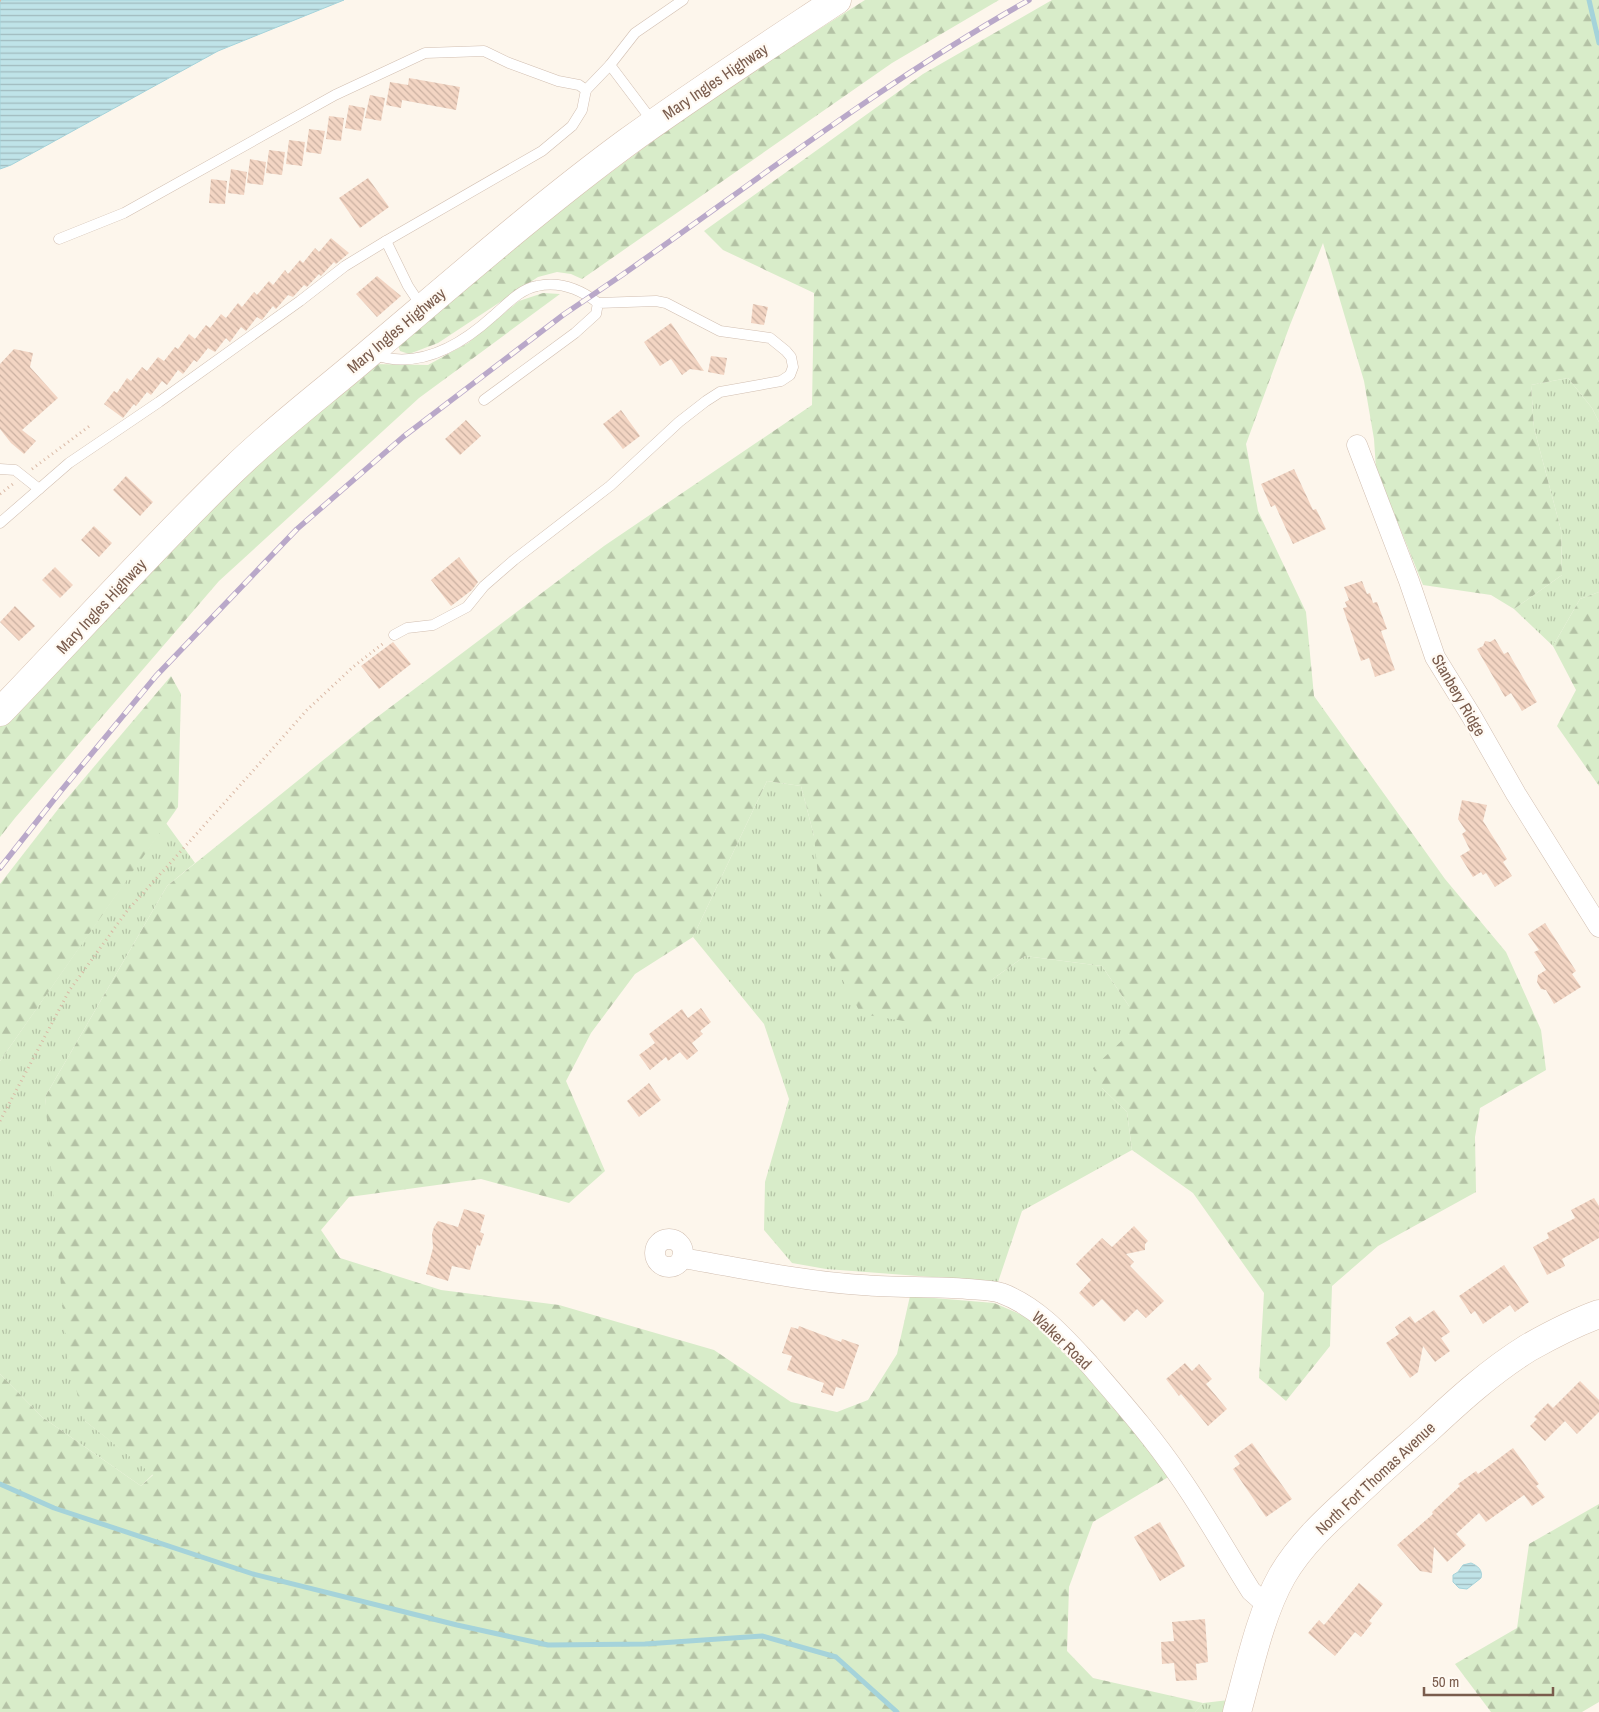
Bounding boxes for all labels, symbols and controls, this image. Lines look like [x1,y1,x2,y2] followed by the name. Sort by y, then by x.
[658,37,772,124] street label: Mary Ingles Highway
[342,282,450,378] street label: Mary Ingles Highway
[51,553,151,658] street label: Mary Ingles Highway
[1427,650,1491,740] street label: Stanbery Ridge
[1027,1306,1097,1374] street label: Walker Road
[1310,1417,1440,1539] street label: North Fort Thomas Avenue
[1424,1664,1553,1696] scale bar
[1432,1671,1459,1692] text: 50 m

